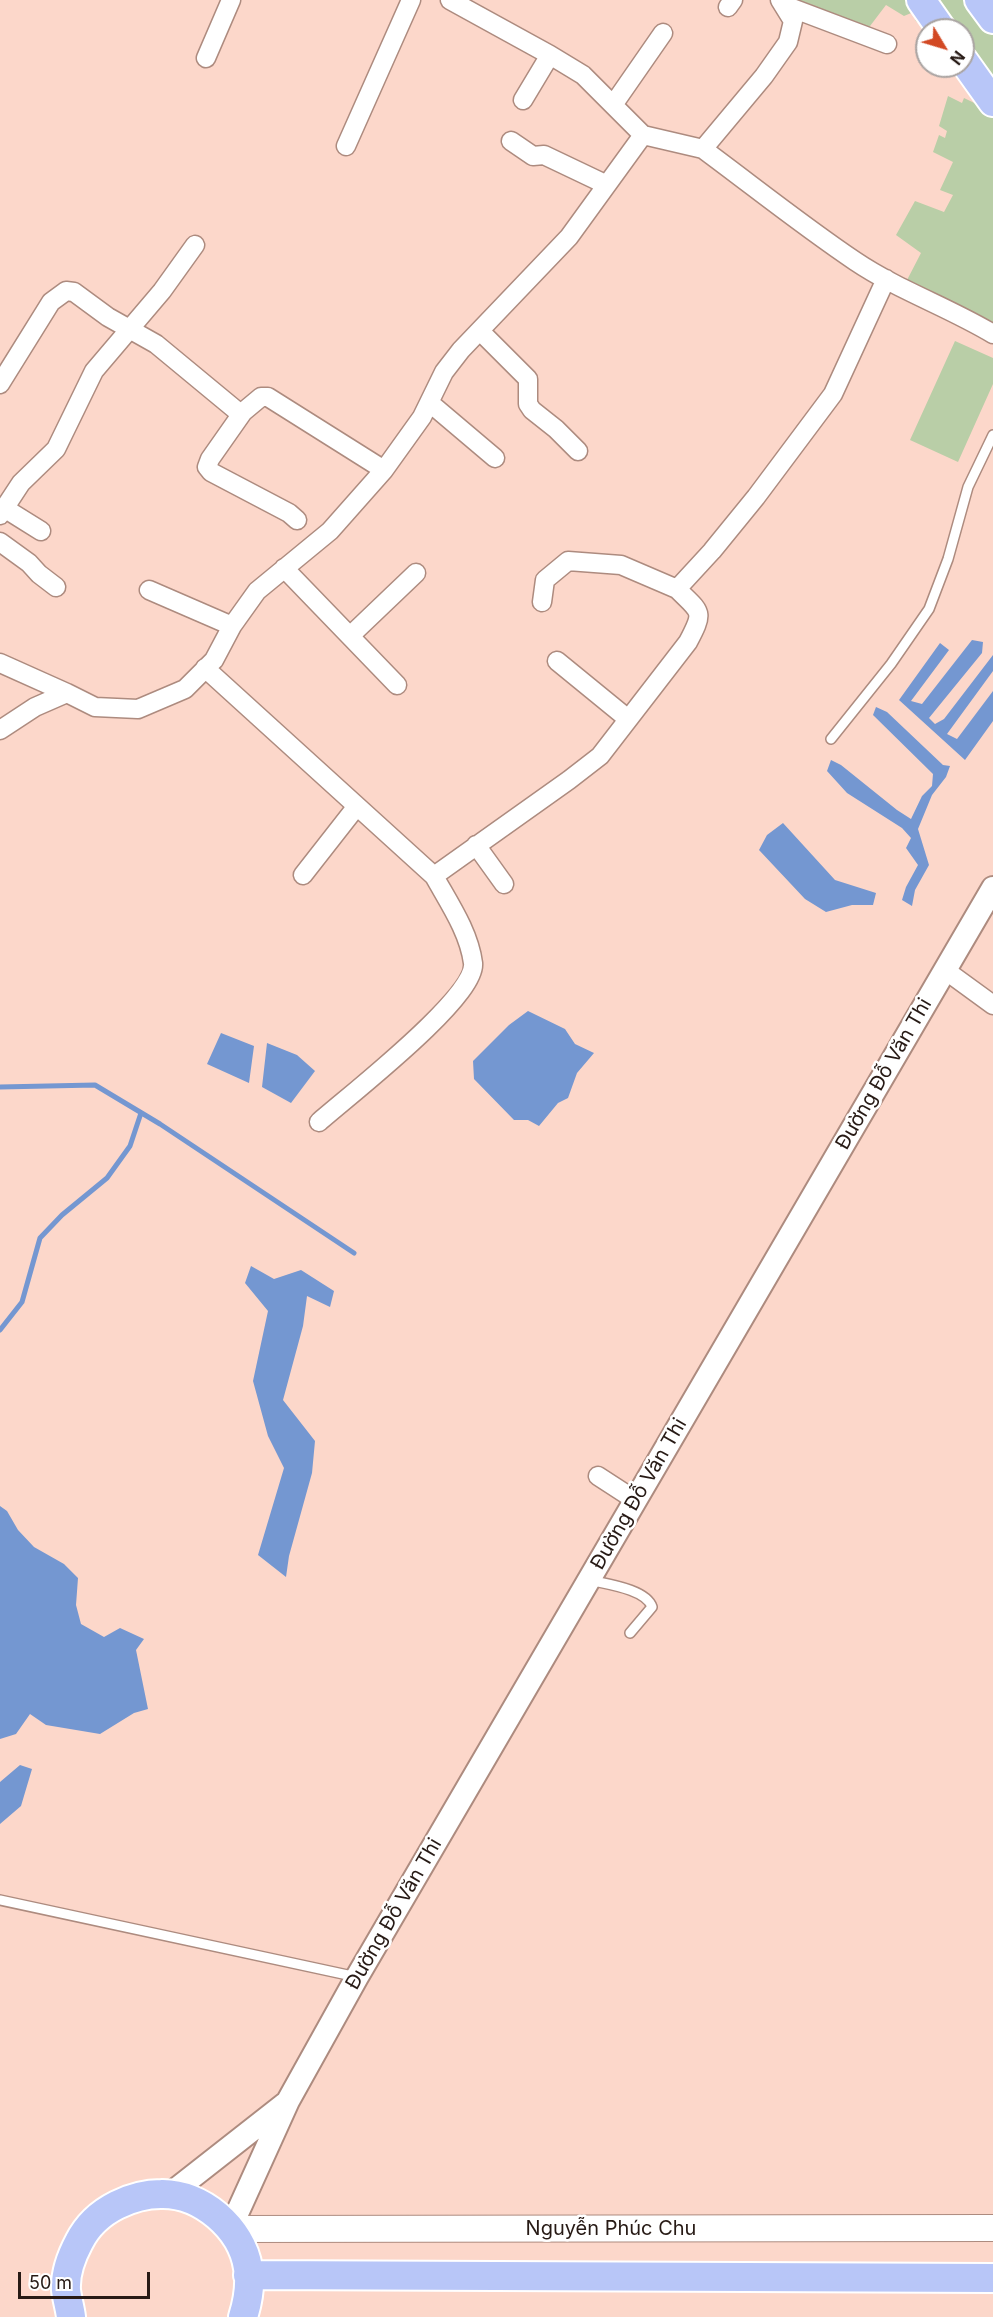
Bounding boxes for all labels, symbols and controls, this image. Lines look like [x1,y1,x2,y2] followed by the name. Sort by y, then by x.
[915,18,975,78] north arrow
[946,47,969,69] text: N
[831,994,937,1154] street label: Đường Đỗ Văn Thi
[586,1414,692,1574] street label: Đường Đỗ Văn Thi
[341,1834,447,1994] street label: Đường Đỗ Văn Thi
[526,2217,696,2241] street label: Nguyễn Phúc Chu
[21,2260,153,2298] scale bar
[29,2272,72,2293] text: 50 m

